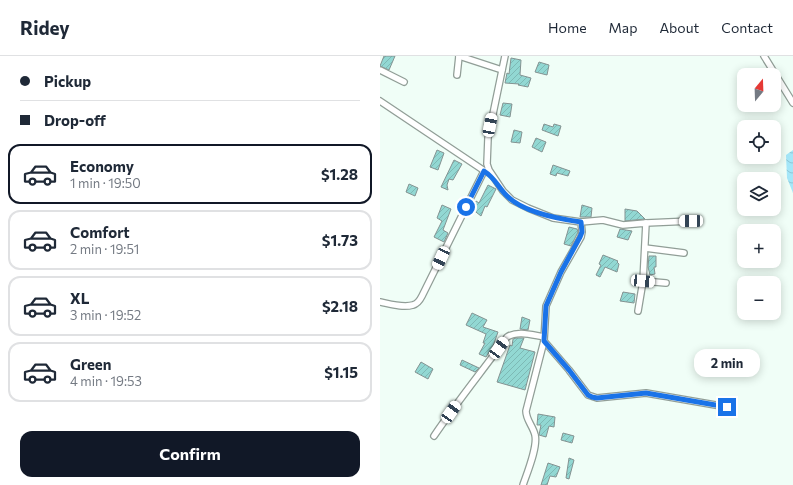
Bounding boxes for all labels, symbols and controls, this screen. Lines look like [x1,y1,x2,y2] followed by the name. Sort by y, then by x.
[20,16,70,39] text: Ridey
[548,19,587,36] text: Home
[609,19,637,36] text: Map
[659,19,699,36] text: About
[721,19,773,36] text: Contact
[737,68,781,112] north arrow
[737,68,781,320] map controls
[44,72,91,90] text: Pickup
[44,111,106,129] text: Drop-off
[482,112,498,138] car
[737,120,781,164] button: locate
[22,156,58,192] icon: car
[70,157,134,175] text: Economy
[321,165,358,183] text: $1.28
[737,172,781,216] button: layers
[70,175,141,191] text: 1 min · 19:50
[457,198,475,216] route start
[679,215,703,227] car
[22,222,58,258] icon: car
[70,223,130,241] text: Comfort
[737,224,781,268] button: +
[322,231,358,249] text: $1.73
[70,241,139,257] text: 2 min · 19:51
[430,245,452,271] car
[631,274,655,288] car
[737,276,781,320] button: −
[22,288,58,324] icon: car
[70,289,89,307] text: XL
[322,297,358,315] text: $2.18
[70,307,141,323] text: 3 min · 19:52
[487,335,511,361] car
[694,349,760,377] callout: 2 min
[22,354,58,390] icon: car
[70,355,111,373] text: Green
[711,355,743,371] text: 2 min
[324,363,358,381] text: $1.15
[70,373,142,389] text: 4 min · 19:53
[718,398,736,416] route end
[439,399,463,425] car
[20,431,360,477] button: Confirm

